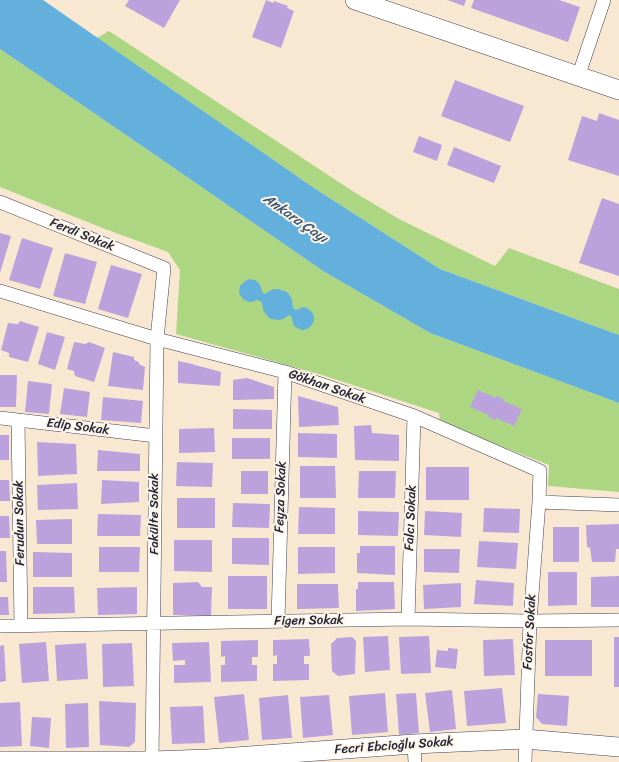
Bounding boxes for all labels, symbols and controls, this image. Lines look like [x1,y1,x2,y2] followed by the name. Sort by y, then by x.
[260,191,330,247] water label: Ankara Çayı
[48,215,116,255] street label: Ferdi Sokak
[286,367,368,407] street label: Gökhan Sokak
[46,415,110,439] street label: Edip Sokak
[272,461,290,533] street label: Feyza Sokak
[147,473,163,555] street label: Fakülte Sokak
[11,480,29,566] street label: Ferudun Sokak
[402,485,420,551] street label: Falcı Sokak
[520,594,540,670] street label: Fosfor Sokak
[274,613,344,629] street label: Figen Sokak
[334,734,454,758] street label: Fecri Ebcioğlu Sokak

